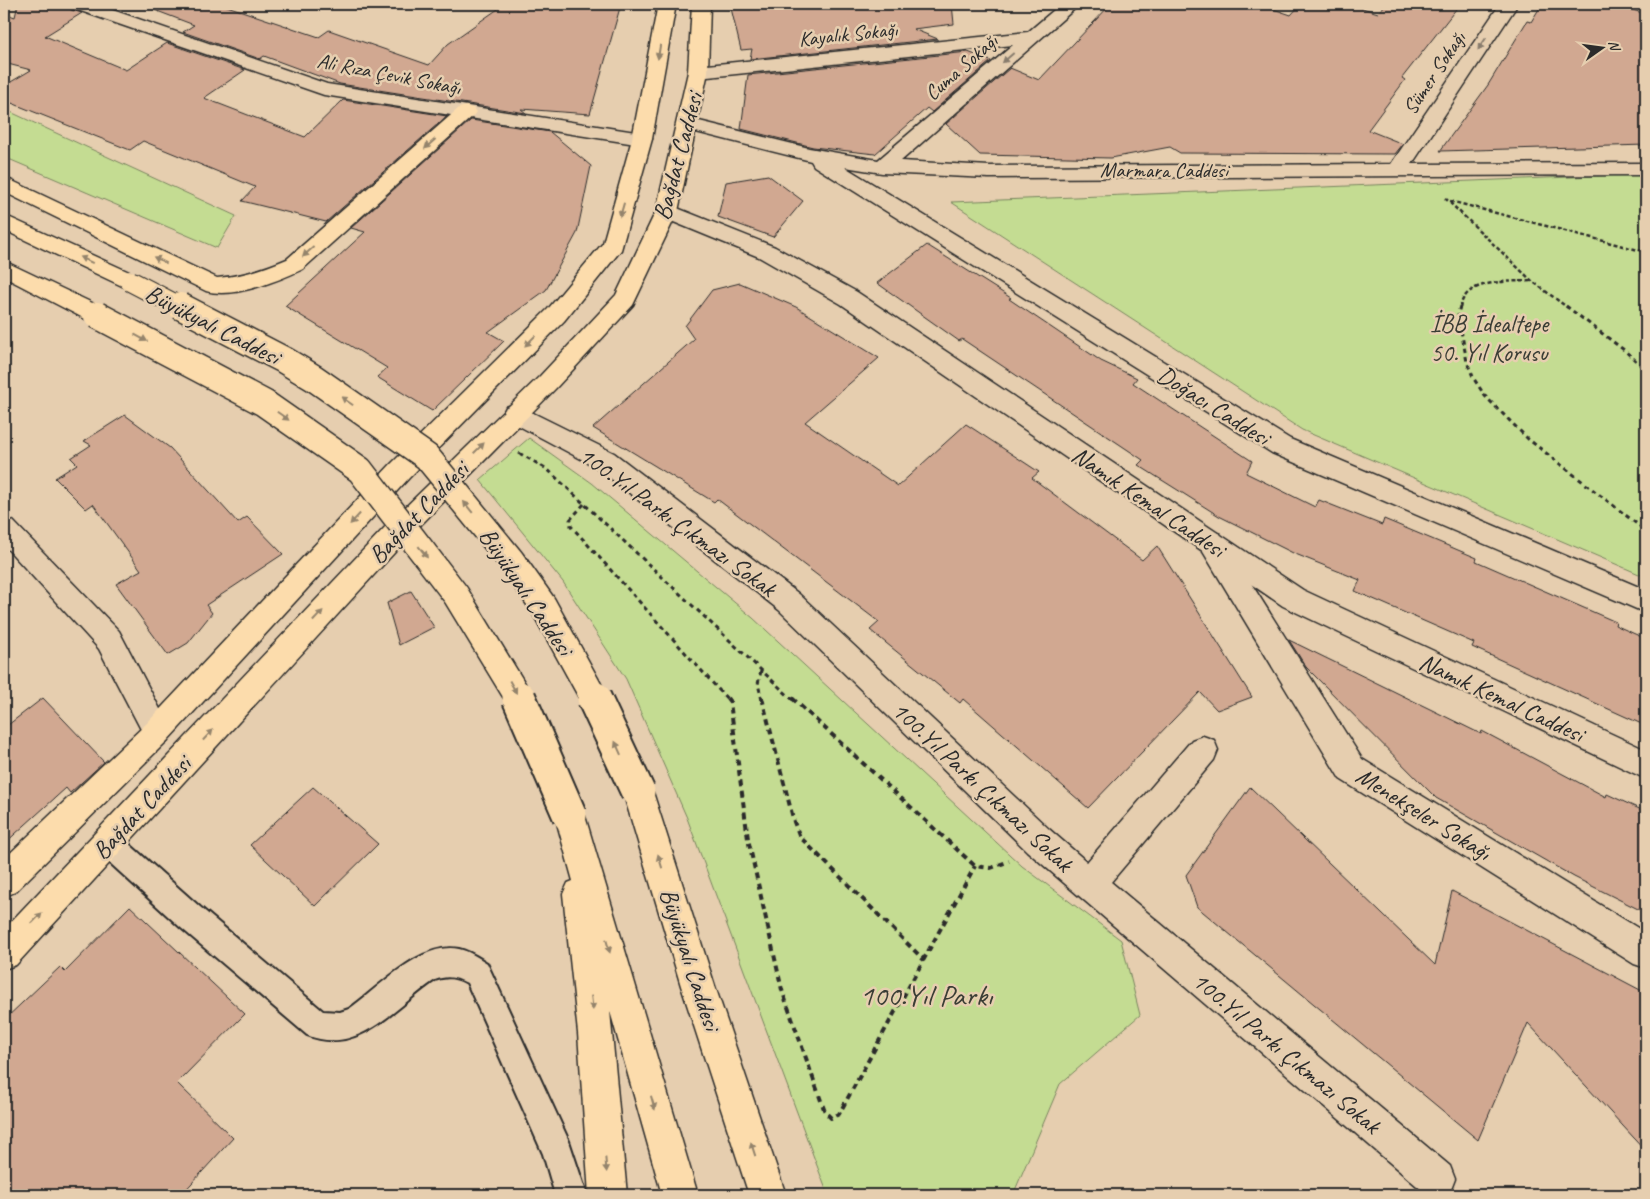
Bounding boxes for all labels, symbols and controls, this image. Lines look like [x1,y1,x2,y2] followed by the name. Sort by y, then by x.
[797,16,900,52] street label: Kayalık Sokağı
[1578,22,1628,72] north arrow
[1397,26,1472,119] street label: Sümer Sokağı
[919,27,1004,106] street label: Cuma Sokağı
[1477,37,1487,51] one-way arrow
[1605,39,1624,53] text: N
[655,44,663,60] one-way arrow
[315,47,464,101] street label: Ali Rıza Çevik Sokağı
[1002,52,1014,64] one-way arrow
[646,86,711,224] street label: Bağdat Caddesi
[423,139,436,150] one-way arrow
[1100,157,1231,183] street label: Marmara Caddesi
[618,203,626,218] one-way arrow
[302,247,315,258] one-way arrow
[79,256,93,264] one-way arrow
[153,256,167,264] one-way arrow
[140,277,288,374] street label: Büyükyalı Caddesi
[1430,308,1550,369] park label: İBB İdealtepe 50. Yıl Korusu
[133,334,148,342] one-way arrow
[525,334,537,346] one-way arrow
[1151,359,1278,455] street label: Doğacı Caddesi
[340,396,353,406] one-way arrow
[276,411,290,421] one-way arrow
[572,439,784,605] street label: 100.Yıl Parkı Çıkmazı Sokak
[1066,439,1234,567] street label: Namık Kemal Caddesi
[473,443,485,455] one-way arrow
[362,452,478,571] street label: Bağdat Caddesi
[462,501,473,514] one-way arrow
[349,513,361,525] one-way arrow
[472,522,582,664] street label: Büyükyalı Caddesi
[418,545,428,559] one-way arrow
[312,611,324,623] one-way arrow
[1414,646,1592,751] street label: Namık Kemal Caddesi
[509,680,517,695] one-way arrow
[885,694,1081,880] street label: 100.Yıl Parkı Çıkmazı Sokak
[202,730,214,742] one-way arrow
[614,741,622,755] one-way arrow
[85,747,200,866] street label: Bağdat Caddesi
[1350,760,1498,869] street label: Menekşeler Sokağı
[655,854,663,869] one-way arrow
[652,884,729,1037] street label: Büyükyalı Caddesi
[31,912,43,924] one-way arrow
[604,939,612,954] one-way arrow
[1186,965,1389,1142] street label: 100.Yıl Parkı Çıkmazı Sokak
[860,976,994,1014] park label: 100.Yıl Parkı
[588,995,596,1011] one-way arrow
[650,1095,658,1110] one-way arrow
[748,1141,756,1156] one-way arrow
[602,1157,610,1173] one-way arrow

